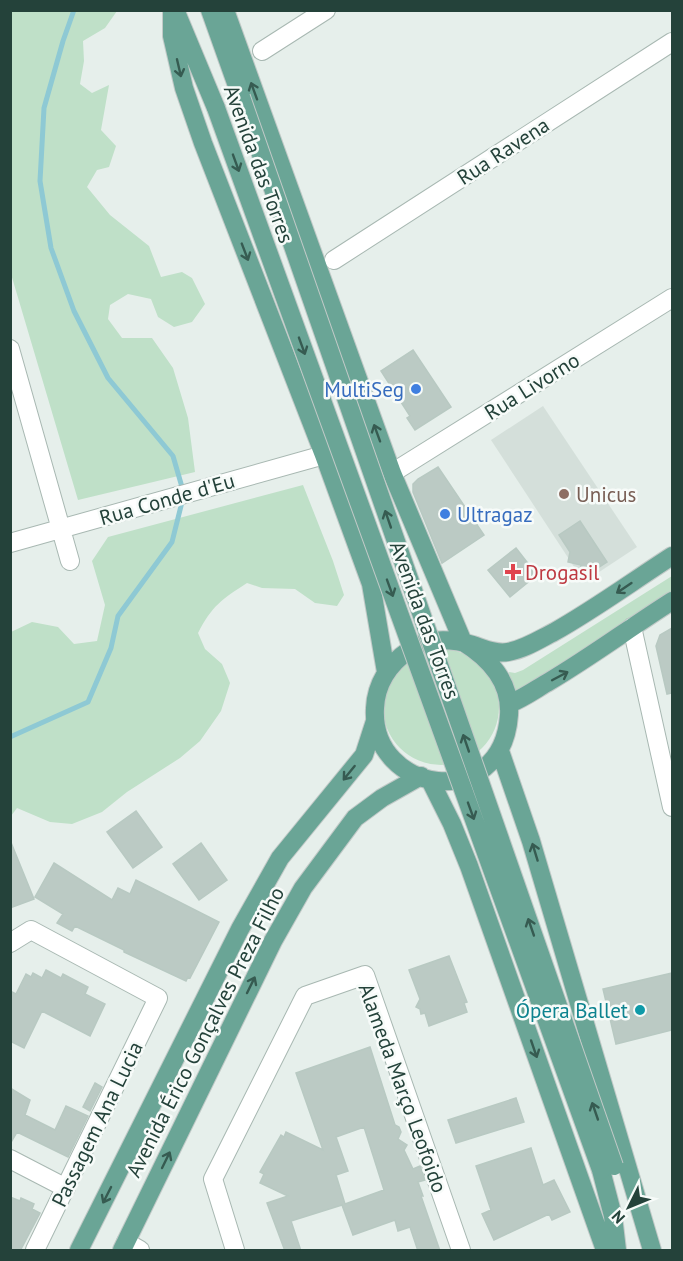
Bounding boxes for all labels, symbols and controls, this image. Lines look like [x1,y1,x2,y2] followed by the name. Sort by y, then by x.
[174,58,186,77] one-way arrow
[218,81,300,247] street label: Avenida das Torres
[248,82,259,101] one-way arrow
[452,111,554,191] street label: Rua Ravena
[231,153,242,171] one-way arrow
[240,242,251,260] one-way arrow
[298,336,309,355] one-way arrow
[479,346,585,426] street label: Rua Livorno
[324,376,404,403] place label: MultiSeg
[409,382,423,396] marker: MultiSeg
[371,424,382,443] one-way arrow
[96,467,238,531] street label: Rua Conde d'Eu
[576,481,636,508] place label: Unicus
[557,487,571,501] marker: Unicus
[457,501,533,528] place label: Ultragaz
[438,507,452,521] marker: Ultragaz
[382,510,393,529] one-way arrow
[384,537,466,703] street label: Avenida das Torres
[525,559,599,586] place label: Drogasil
[506,565,520,579] marker: Drogasil
[385,579,396,597] one-way arrow
[615,582,632,595] one-way arrow
[551,670,568,682] one-way arrow
[460,734,471,753] one-way arrow
[343,765,356,781] one-way arrow
[466,801,477,820] one-way arrow
[529,843,540,862] one-way arrow
[120,882,290,1182] street label: Avenida Érico Gonçalves Preza Filho
[524,918,535,937] one-way arrow
[246,976,258,994] one-way arrow
[353,980,453,1196] street label: Alameda Março Leofoido
[516,997,628,1024] place label: Ópera Ballet
[633,1003,647,1017] marker: Ópera Ballet
[45,1037,149,1211] street label: Passagem Ana Lucia
[529,1039,540,1058] one-way arrow
[588,1102,599,1121] one-way arrow
[160,1152,172,1170] one-way arrow
[599,1177,659,1237] north arrow
[101,1186,112,1204] one-way arrow
[607,1207,629,1228] text: N

